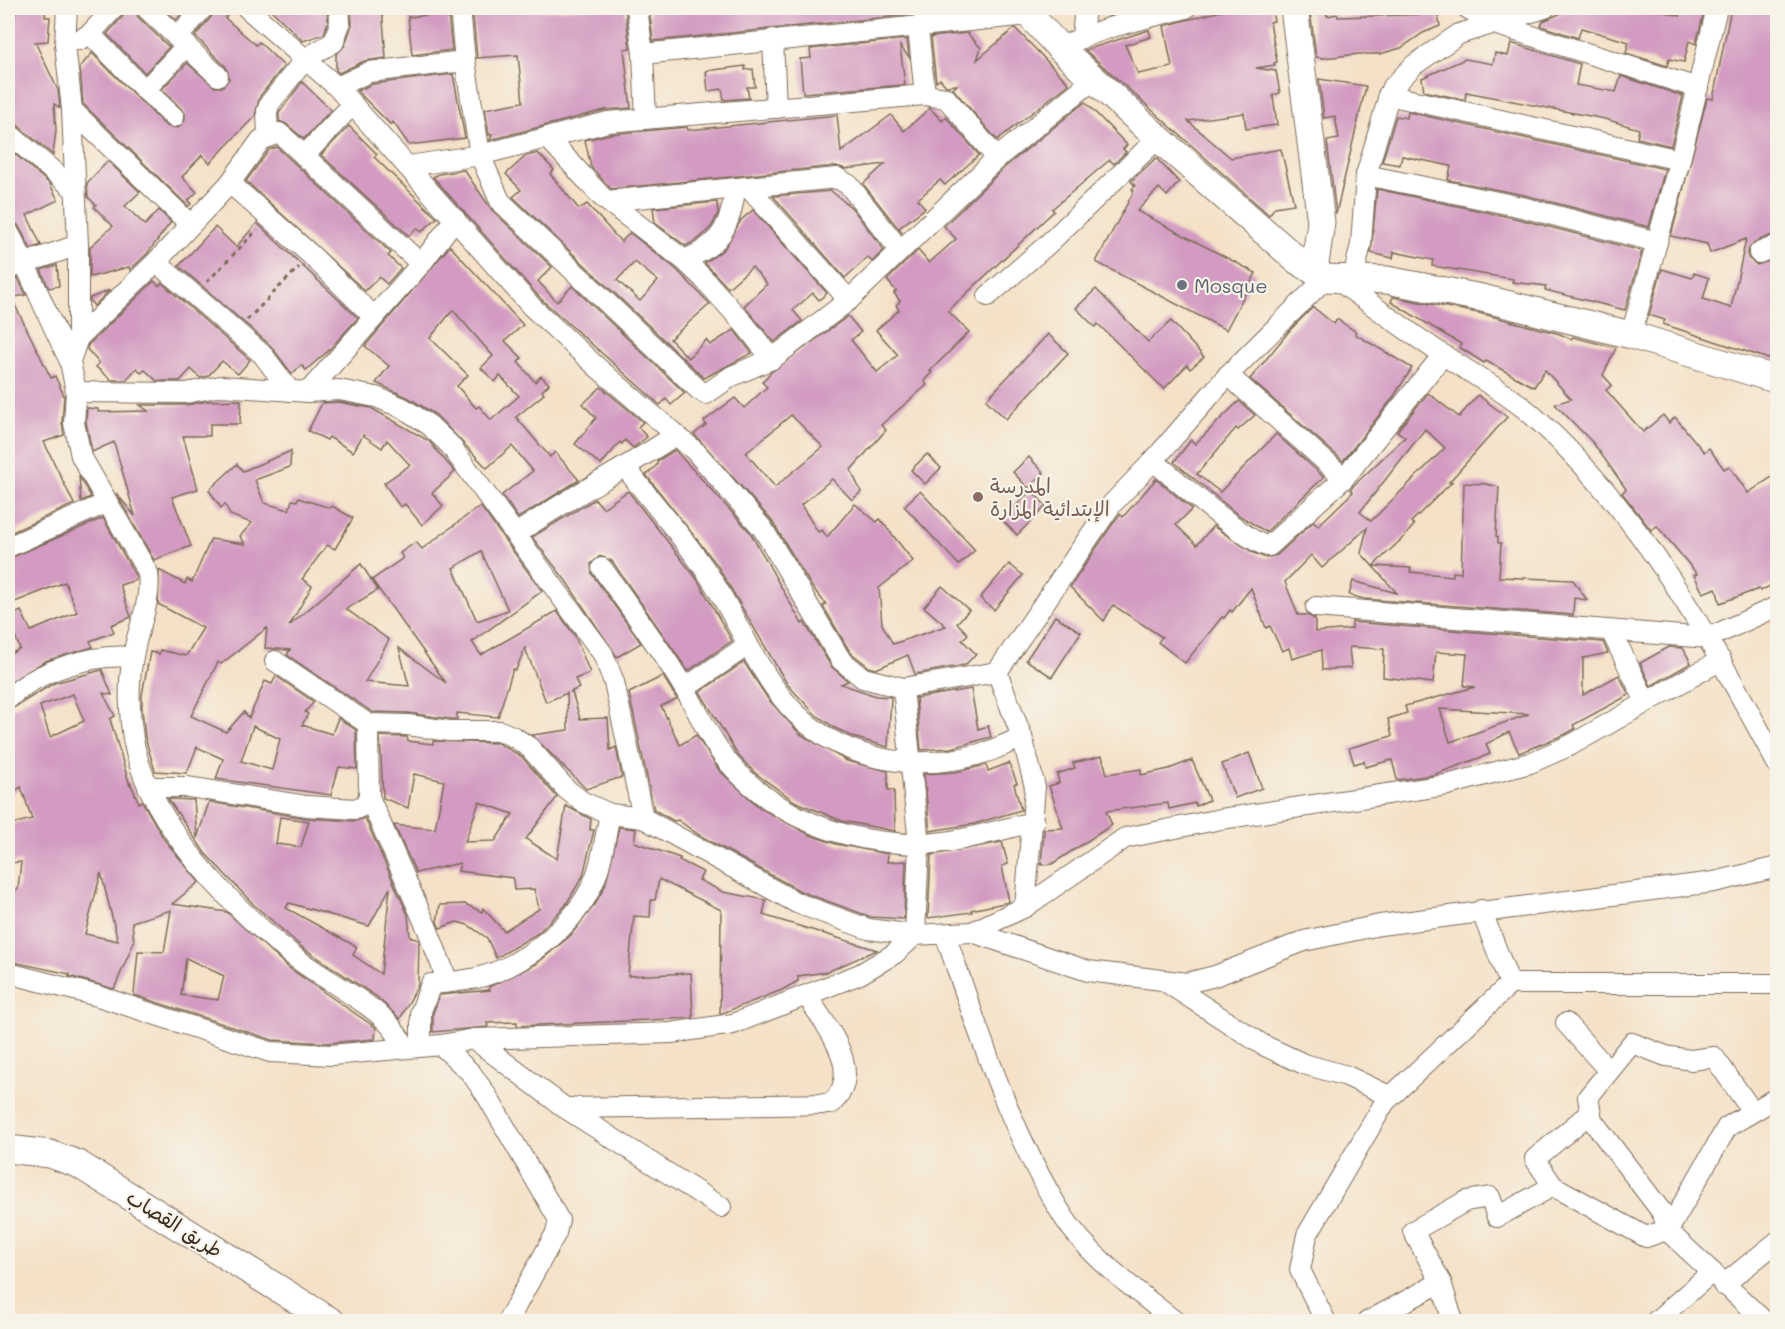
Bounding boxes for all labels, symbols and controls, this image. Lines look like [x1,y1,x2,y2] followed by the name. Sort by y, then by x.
[1194,272,1268,298] place label: Mosque
[1175,278,1189,292] marker: Mosque
[990,472,1110,522] place label: المدرسة الإبتدائية المزارة
[971,490,985,504] marker: المدرسة الإبتدائية المزارة
[122,1183,228,1263] street label: طريق القصاب

